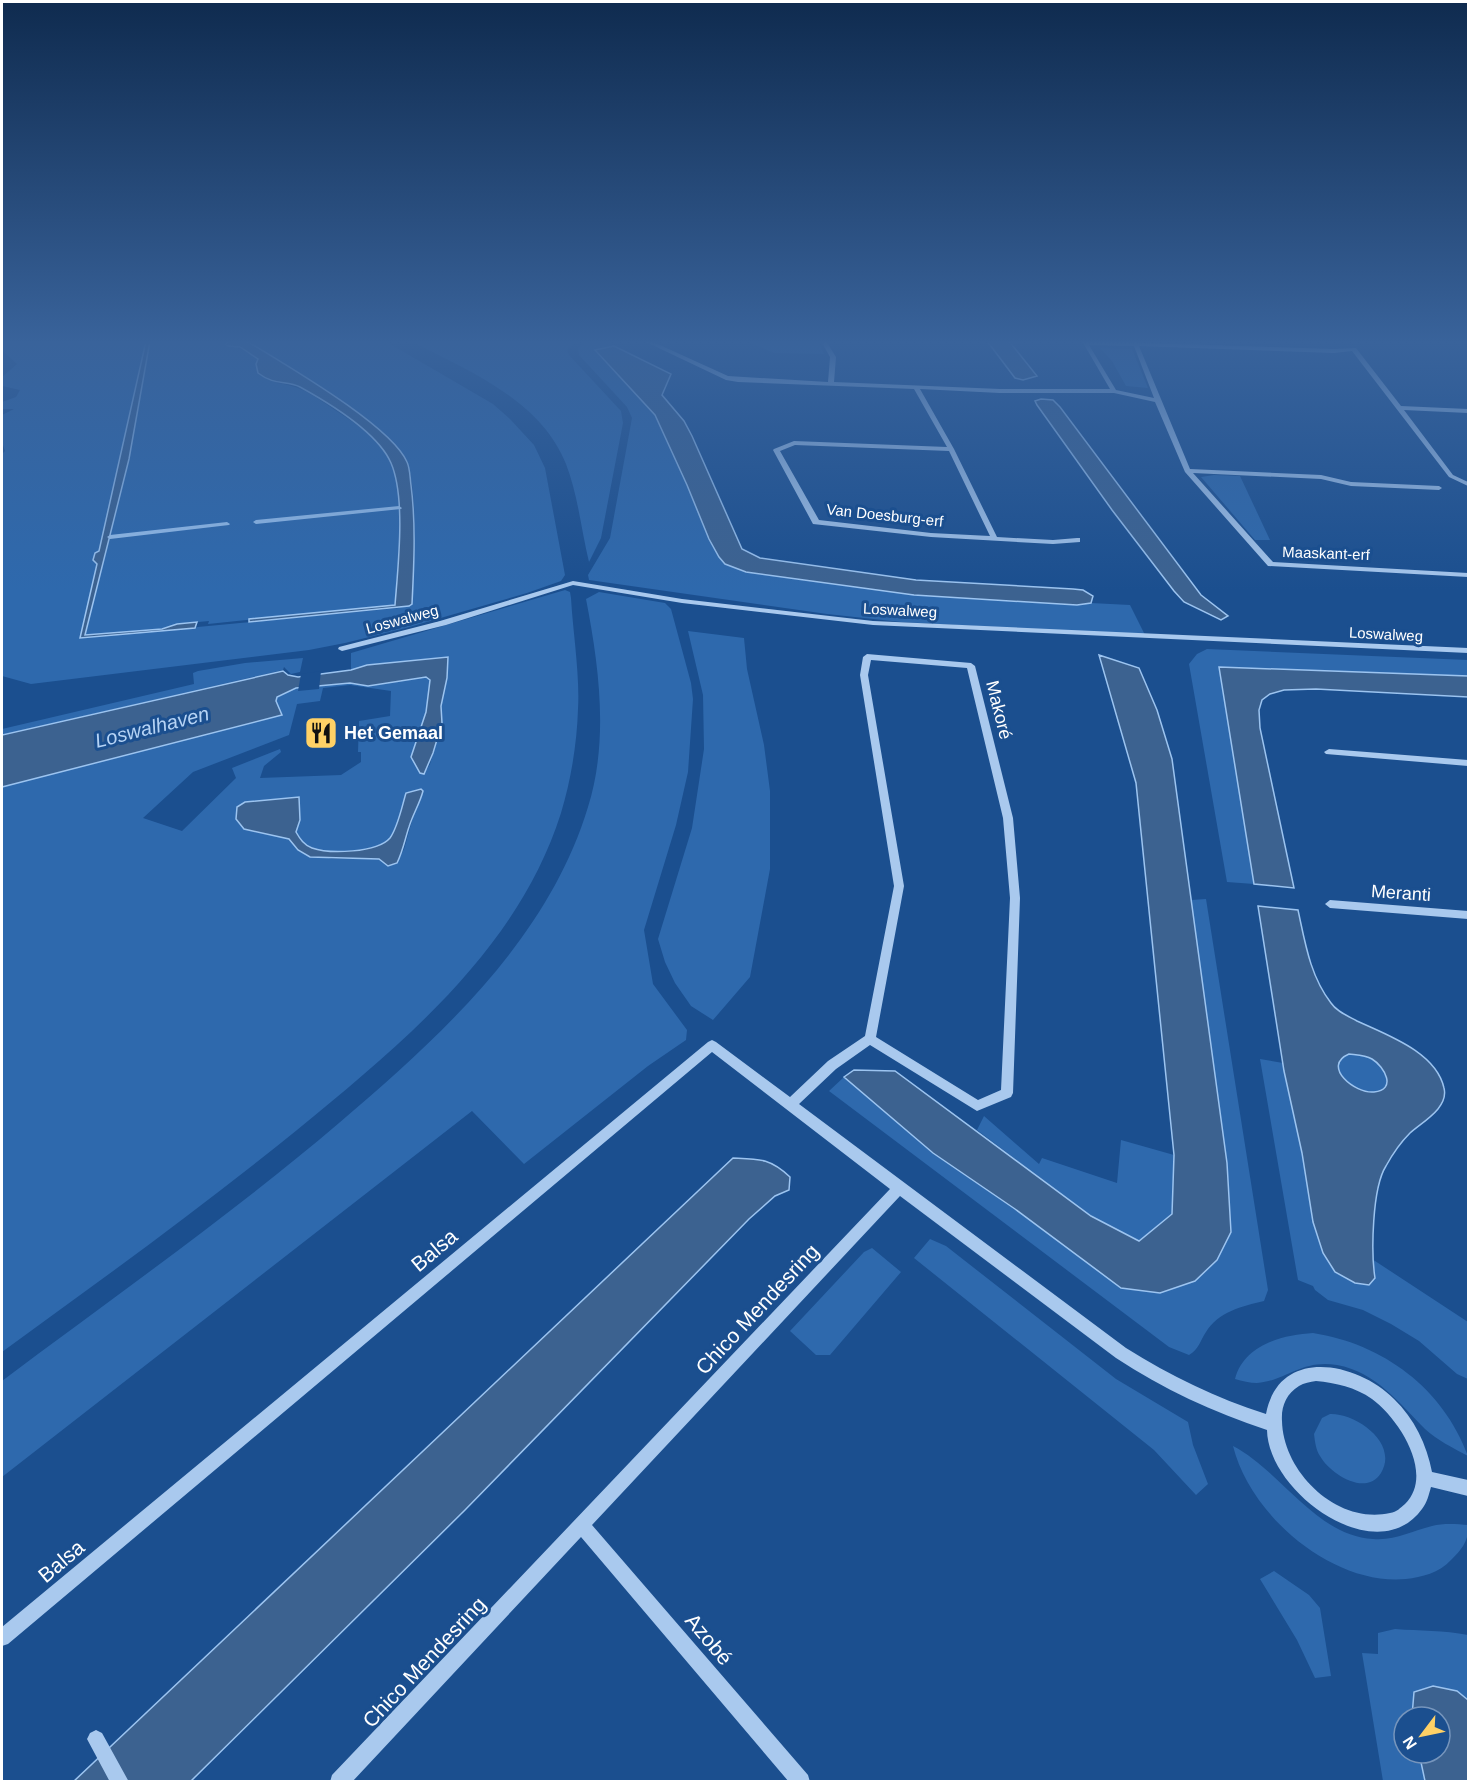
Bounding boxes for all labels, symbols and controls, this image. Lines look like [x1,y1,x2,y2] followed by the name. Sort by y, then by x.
[826,500,945,530] street label: Van Doesburg-erf
[1282,543,1371,563] street label: Maaskant-erf
[862,600,938,620] street label: Loswalweg
[364,601,440,637] street label: Loswalweg
[1348,624,1424,644] street label: Loswalweg
[982,678,1016,742] street label: Makoré
[93,702,211,752] water label: Loswalhaven
[303,715,339,751] restaurant icon: Het Gemaal
[344,723,443,743] place label: Het Gemaal
[1370,881,1432,905] street label: Meranti
[406,1224,462,1276] street label: Balsa
[691,1239,823,1379] street label: Chico Mendesring
[33,1535,89,1587] street label: Balsa
[358,1592,490,1732] street label: Chico Mendesring
[681,1609,737,1669] street label: Azobé
[1392,1705,1452,1765] north arrow
[1399,1733,1420,1752] text: N

